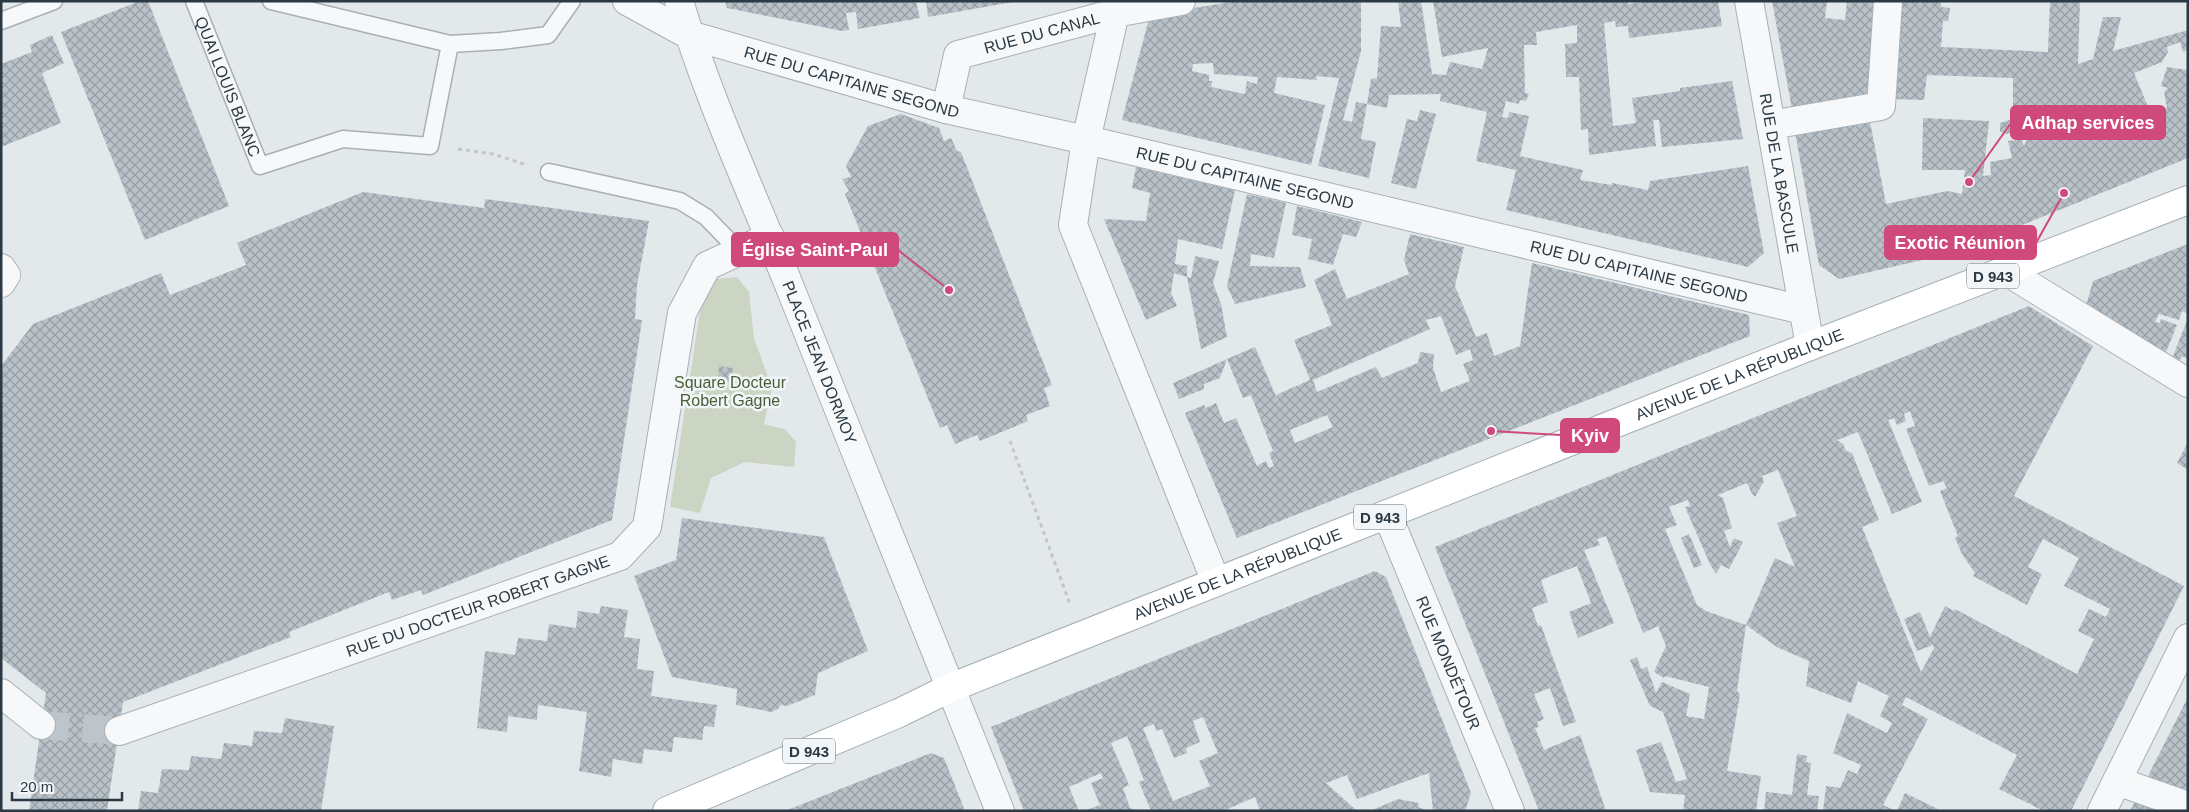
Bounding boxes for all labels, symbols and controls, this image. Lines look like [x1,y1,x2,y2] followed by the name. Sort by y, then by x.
[982,9,1102,56] street label: RUE DU CANAL
[193,14,264,159] street label: QUAI LOUIS BLANC
[742,43,961,120] street label: RUE DU CAPITAINE SEGOND
[1757,92,1802,255] street label: RUE DE LA BASCULE
[2011,106,2165,139] callout: Adhap services
[2021,113,2155,133] text: Adhap services
[1135,143,1356,212] street label: RUE DU CAPITAINE SEGOND
[1885,226,2036,259] callout: Exotic Réunion
[732,233,898,266] callout: Église Saint-Paul
[1894,233,2026,253] text: Exotic Réunion
[1529,237,1750,305] street label: RUE DU CAPITAINE SEGOND
[742,239,888,260] text: Église Saint-Paul
[1967,264,2019,288] road number: D 943
[780,278,860,447] street label: PLACE JEAN DORMOY
[1633,325,1846,423] street label: AVENUE DE LA RÉPUBLIQUE
[674,374,787,409] park label: Square Docteur Robert Gagne
[1561,419,1619,452] callout: Kyiv
[1571,426,1609,446] text: Kyiv
[1354,504,1406,530] road number: D 943
[1131,525,1344,623] street label: AVENUE DE LA RÉPUBLIQUE
[344,552,612,660] street label: RUE DU DOCTEUR ROBERT GAGNE
[1413,593,1484,732] street label: RUE MONDÉTOUR
[783,738,835,764] road number: D 943
[12,770,122,802] scale bar
[20,778,53,795] text: 20 m

